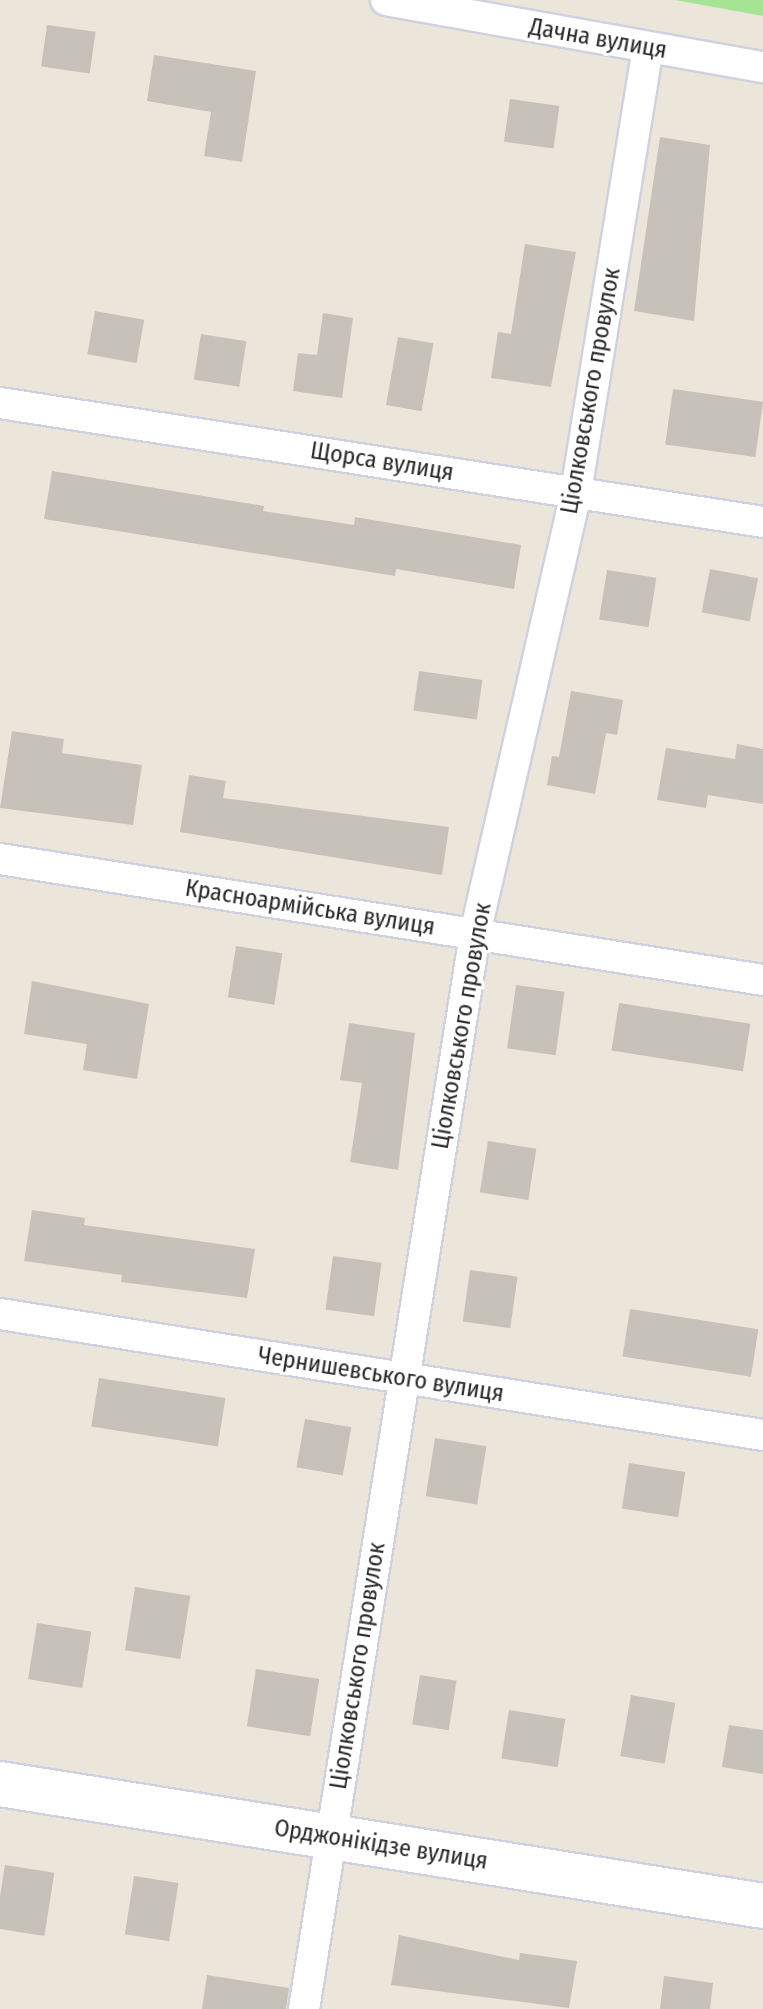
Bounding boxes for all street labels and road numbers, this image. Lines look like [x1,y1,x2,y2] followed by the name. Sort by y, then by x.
[527,13,669,65] street label: Дачна вулиця
[555,266,627,516] street label: Ціолковського провулок
[308,436,456,488] street label: Щорса вулиця
[183,874,437,942] street label: Красноармійська вулиця
[426,901,498,1151] street label: Ціолковського провулок
[256,1341,506,1409] street label: Чернишевського вулиця
[324,1541,392,1791] street label: Ціолковського провулок
[272,1814,490,1876] street label: Орджонікідзе вулиця

